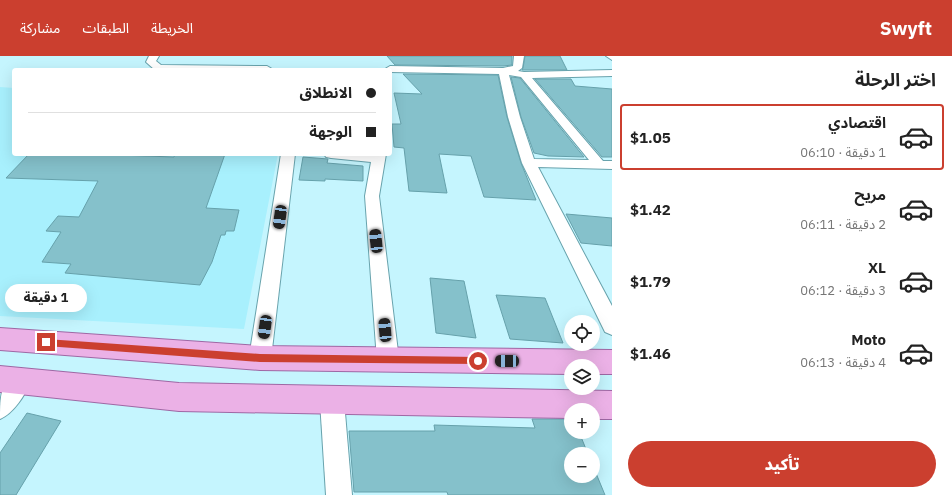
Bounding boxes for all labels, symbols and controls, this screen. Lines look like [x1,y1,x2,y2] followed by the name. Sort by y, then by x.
[880,16,932,40] text: Swyft
[20,19,60,37] text: مشاركة
[82,19,129,37] text: الطبقات
[151,19,193,37] text: الخريطة
[855,68,936,91] text: اختر الرحلة
[300,83,352,102] text: الانطلاق
[828,113,886,132] text: اقتصادي
[898,119,934,155] icon: car
[309,122,352,141] text: الوجهة
[630,128,671,147] text: $1.05
[800,144,886,161] text: 1 دقيقة · 06:10
[854,185,886,204] text: مريح
[898,191,934,227] icon: car
[630,200,671,219] text: $1.42
[272,204,288,230] car
[800,216,886,233] text: 2 دقيقة · 06:11
[369,228,383,254] car
[868,258,886,277] text: XL
[898,263,934,299] icon: car
[630,272,671,291] text: $1.79
[800,282,886,299] text: 3 دقيقة · 06:12
[5,284,87,312] callout: 1 دقيقة
[24,289,68,306] text: 1 دقيقة
[257,314,273,340] car
[564,315,600,483] map controls
[564,315,600,351] button: locate
[378,318,392,342] car
[851,330,886,349] text: Moto
[37,333,55,351] route end
[898,335,934,371] icon: car
[630,344,671,363] text: $1.46
[469,352,487,370] route start
[800,354,886,371] text: 4 دقيقة · 06:13
[495,355,519,367] car
[564,359,600,395] button: layers
[564,403,600,439] button: +
[628,441,936,487] button: تأكيد
[564,447,600,483] button: −

